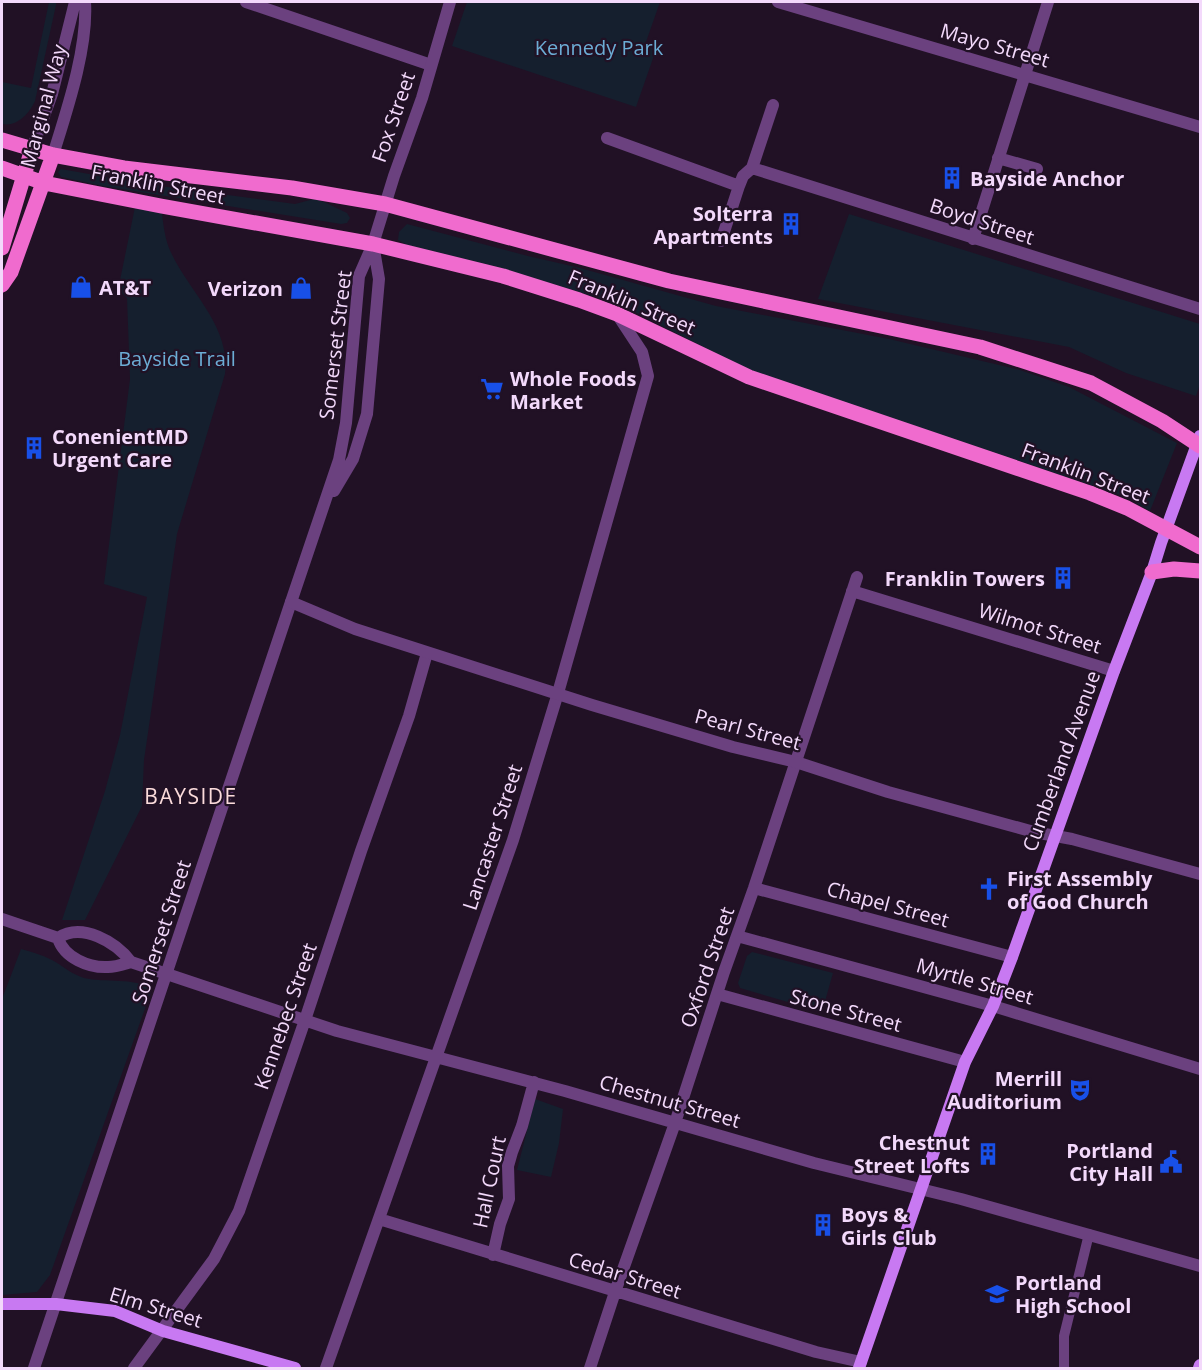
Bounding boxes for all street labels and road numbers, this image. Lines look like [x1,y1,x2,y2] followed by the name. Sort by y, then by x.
[937,17,1053,73] street label: Mayo Street
[14,41,73,171] street label: Marginal Way
[365,68,421,166] street label: Fox Street
[89,158,227,210] street label: Franklin Street
[926,191,1038,251] street label: Boyd Street
[564,263,700,341] street label: Franklin Street
[312,269,358,421] street label: Somerset Street
[1018,436,1154,510] street label: Franklin Street
[975,596,1105,660] street label: Wilmot Street
[1016,667,1106,855] street label: Cumberland Avenue
[692,702,804,756] street label: Pearl Street
[456,761,528,913] street label: Lancaster Street
[125,857,197,1007] street label: Somerset Street
[824,875,952,933] street label: Chapel Street
[674,903,740,1031] street label: Oxford Street
[247,939,323,1093] street label: Kennebec Street
[913,951,1037,1011] street label: Myrtle Street
[787,982,905,1038] street label: Stone Street
[596,1068,744,1134] street label: Chestnut Street
[466,1134,512,1230] street label: Hall Court
[565,1245,685,1305] street label: Cedar Street
[106,1280,206,1334] street label: Elm Street

